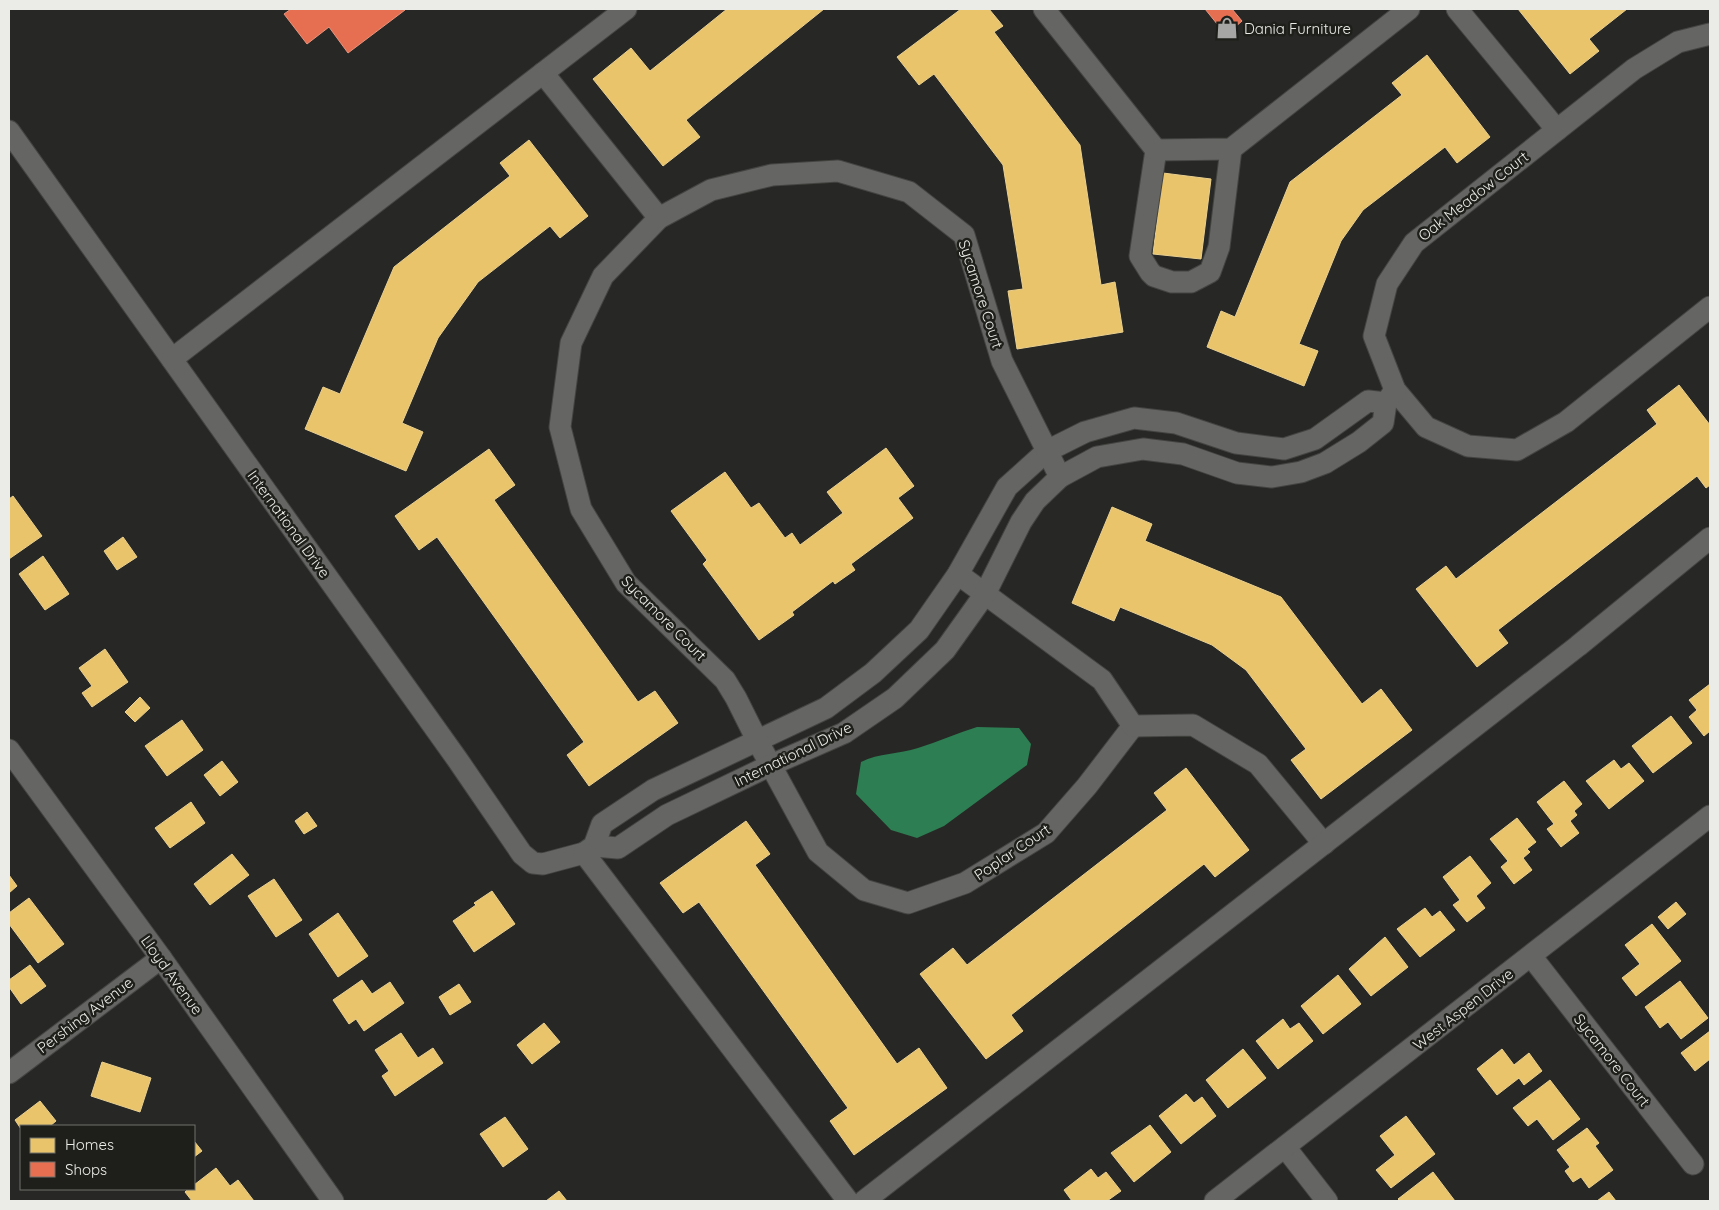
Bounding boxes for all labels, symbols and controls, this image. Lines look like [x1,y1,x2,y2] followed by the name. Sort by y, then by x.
[1214,15,1240,41] shop icon: Dania Furniture
[1244,19,1351,38] place label: Dania Furniture
[1414,147,1532,245] street label: Oak Meadow Court
[955,237,1007,351] street label: Sycamore Court
[244,467,334,581] street label: International Drive
[617,571,711,665] street label: Sycamore Court
[731,717,855,791] street label: International Drive
[970,820,1054,884] street label: Poplar Court
[137,932,207,1018] street label: Lloyd Avenue
[1409,964,1517,1054] street label: West Aspen Drive
[33,973,137,1057] street label: Pershing Avenue
[1570,1010,1654,1110] street label: Sycamore Court
[20,1125,195,1190] legend
[65,1135,114,1154] text: Homes
[65,1160,107,1179] text: Shops

